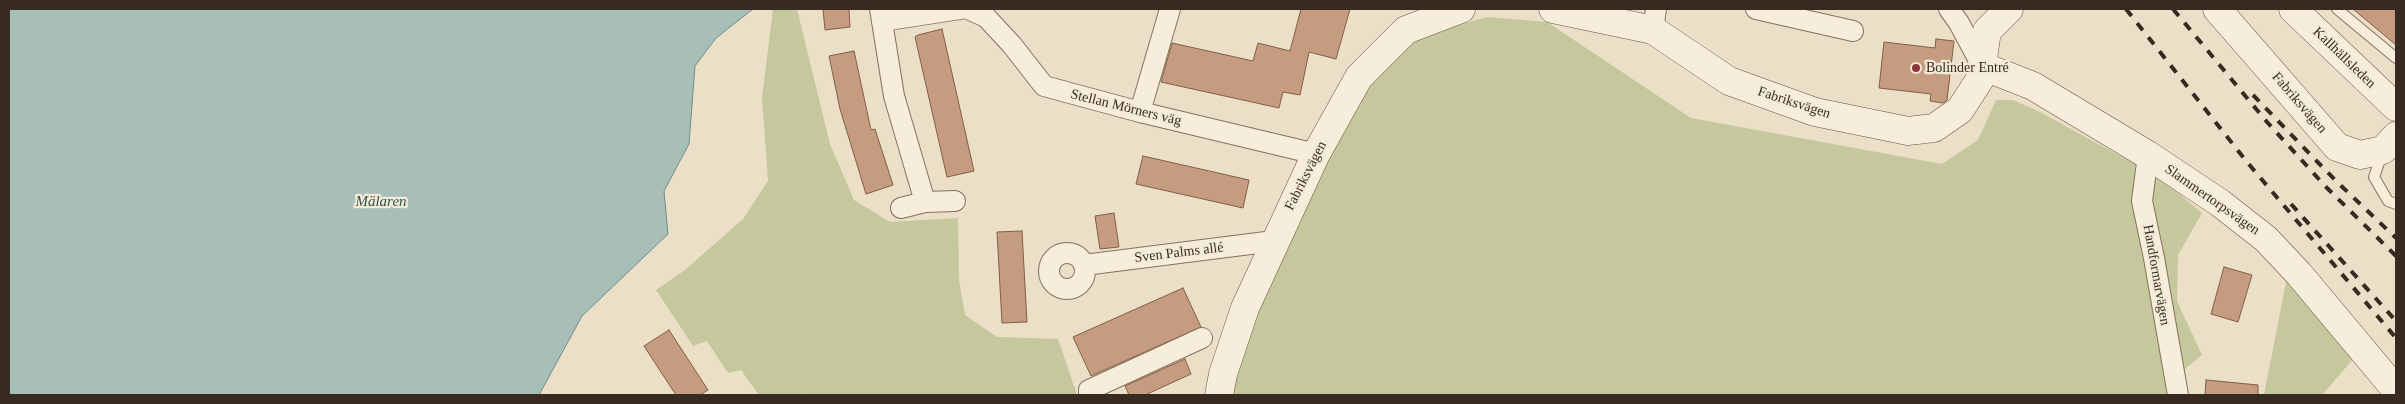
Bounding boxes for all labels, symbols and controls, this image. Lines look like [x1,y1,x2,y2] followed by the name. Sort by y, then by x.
[2309,24,2379,92] street label: Kallhällsleden
[1926,60,2009,76] place label: Bolinder Entré
[1910,62,1922,74] marker: Bolinder Entré
[2268,69,2330,137] street label: Fabriksvägen
[1756,83,1832,123] street label: Fabriksvägen
[1069,86,1183,130] street label: Stellan Mörners väg
[1281,139,1331,213] street label: Fabriksvägen
[2161,161,2263,239] street label: Slammertorpsvägen
[355,193,407,211] water label: Mälaren
[2139,223,2173,327] street label: Handformarvägen
[1134,239,1224,267] street label: Sven Palms allé

